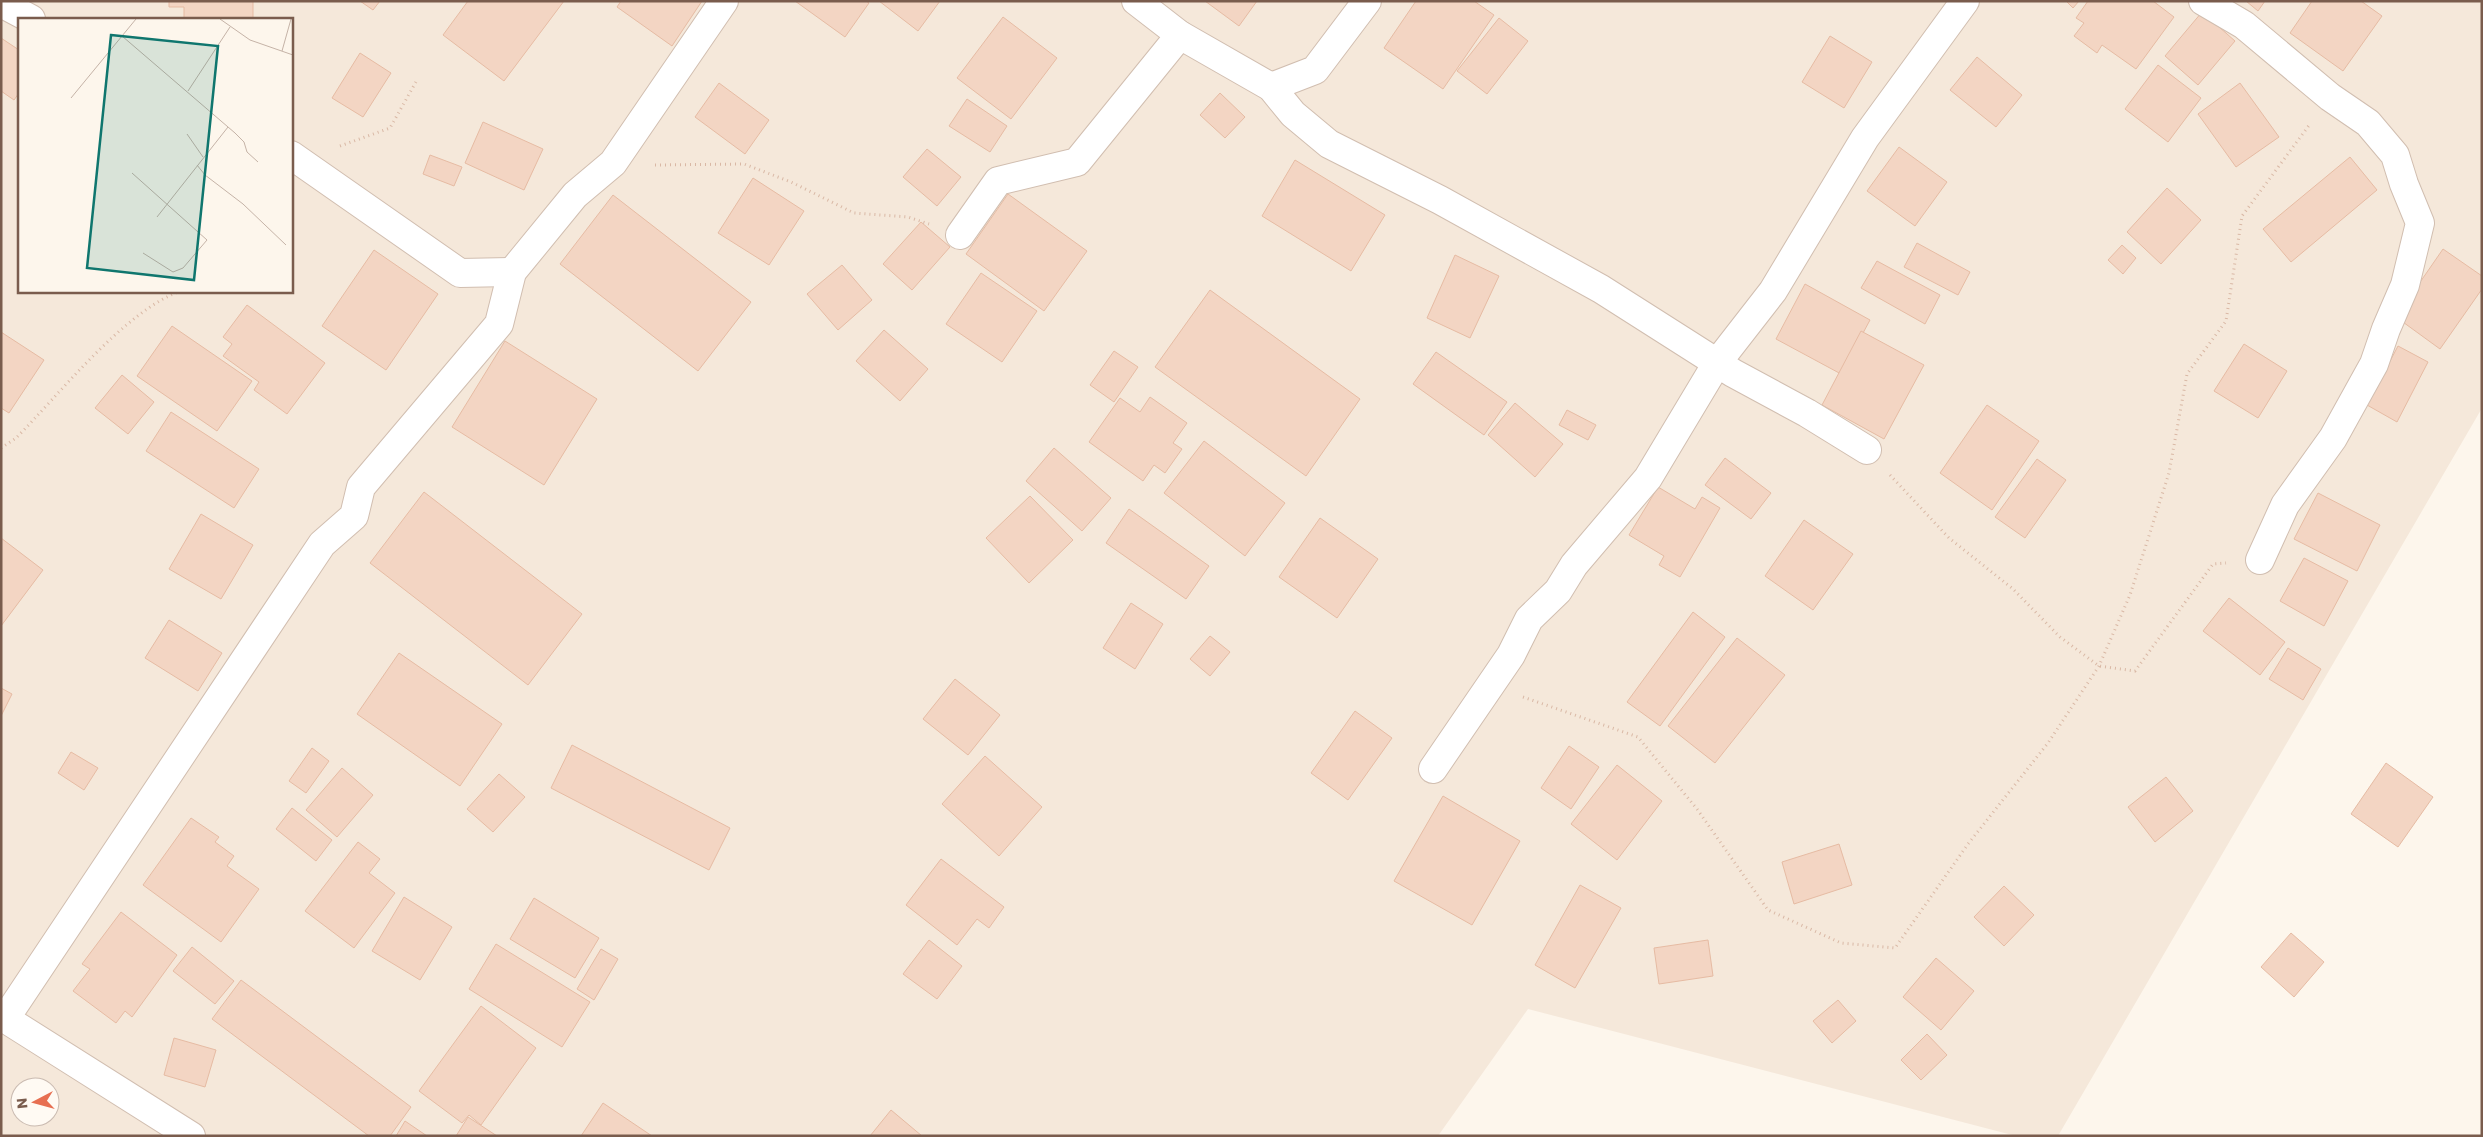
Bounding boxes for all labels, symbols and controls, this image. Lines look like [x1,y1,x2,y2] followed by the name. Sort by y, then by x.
[18,18,292,292] inset map
[10,1077,60,1127] north arrow
[12,1097,33,1110] text: N

